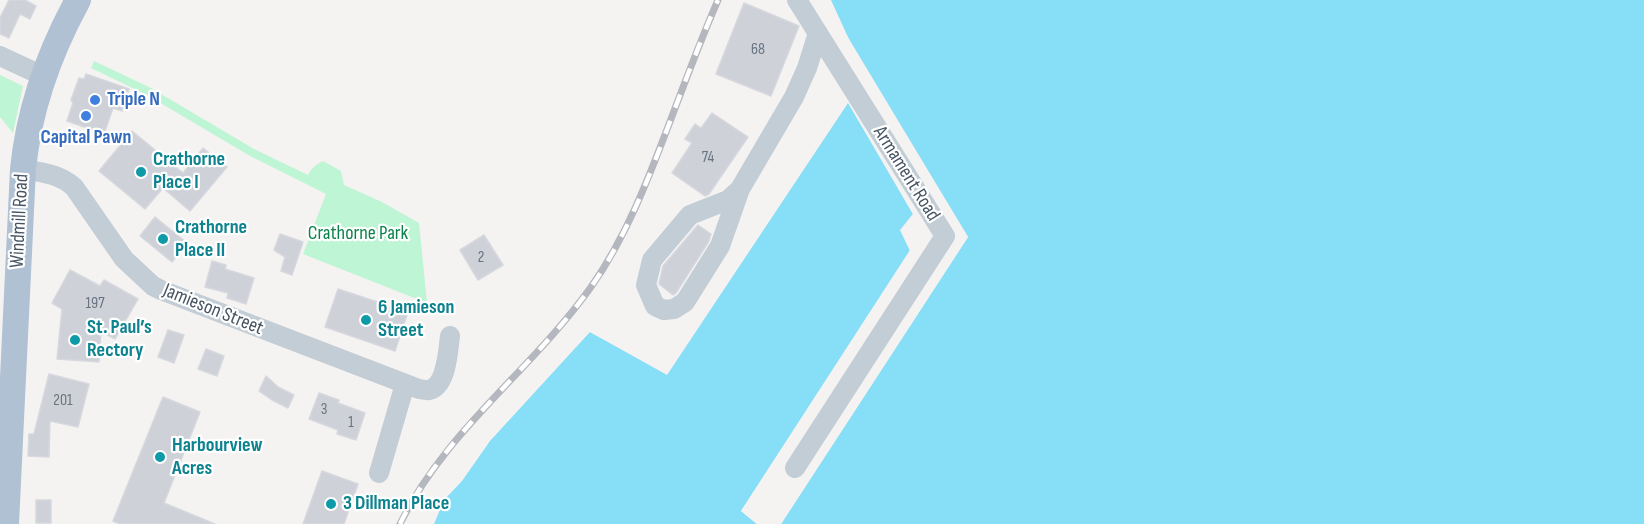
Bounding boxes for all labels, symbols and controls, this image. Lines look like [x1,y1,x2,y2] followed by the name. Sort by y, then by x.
[751,40,765,60] house number: 68
[107,88,160,112] place label: Triple N
[88,93,102,107] marker: Triple N
[79,109,93,123] marker: Capital Pawn
[867,122,945,226] street label: Armament Road
[41,126,131,150] place label: Capital Pawn
[153,148,225,195] place label: Crathorne Place I
[702,148,714,168] house number: 74
[134,165,148,179] marker: Crathorne Place I
[6,173,34,269] street label: Windmill Road
[175,216,247,263] place label: Crathorne Place II
[308,222,408,246] park label: Crathorne Park
[156,232,170,246] marker: Crathorne Place II
[478,248,484,268] house number: 2
[159,279,267,341] street label: Jamieson Street
[85,294,105,314] house number: 197
[378,296,454,343] place label: 6 Jamieson Street
[359,313,373,327] marker: 6 Jamieson Street
[87,316,152,363] place label: St. Paul’s Rectory
[68,333,82,347] marker: St. Paul’s Rectory
[53,391,73,411] house number: 201
[321,400,327,420] house number: 3
[348,413,354,433] house number: 1
[172,434,262,481] place label: Harbourview Acres
[153,450,167,464] marker: Harbourview Acres
[343,492,449,516] place label: 3 Dillman Place
[324,497,338,511] marker: 3 Dillman Place

